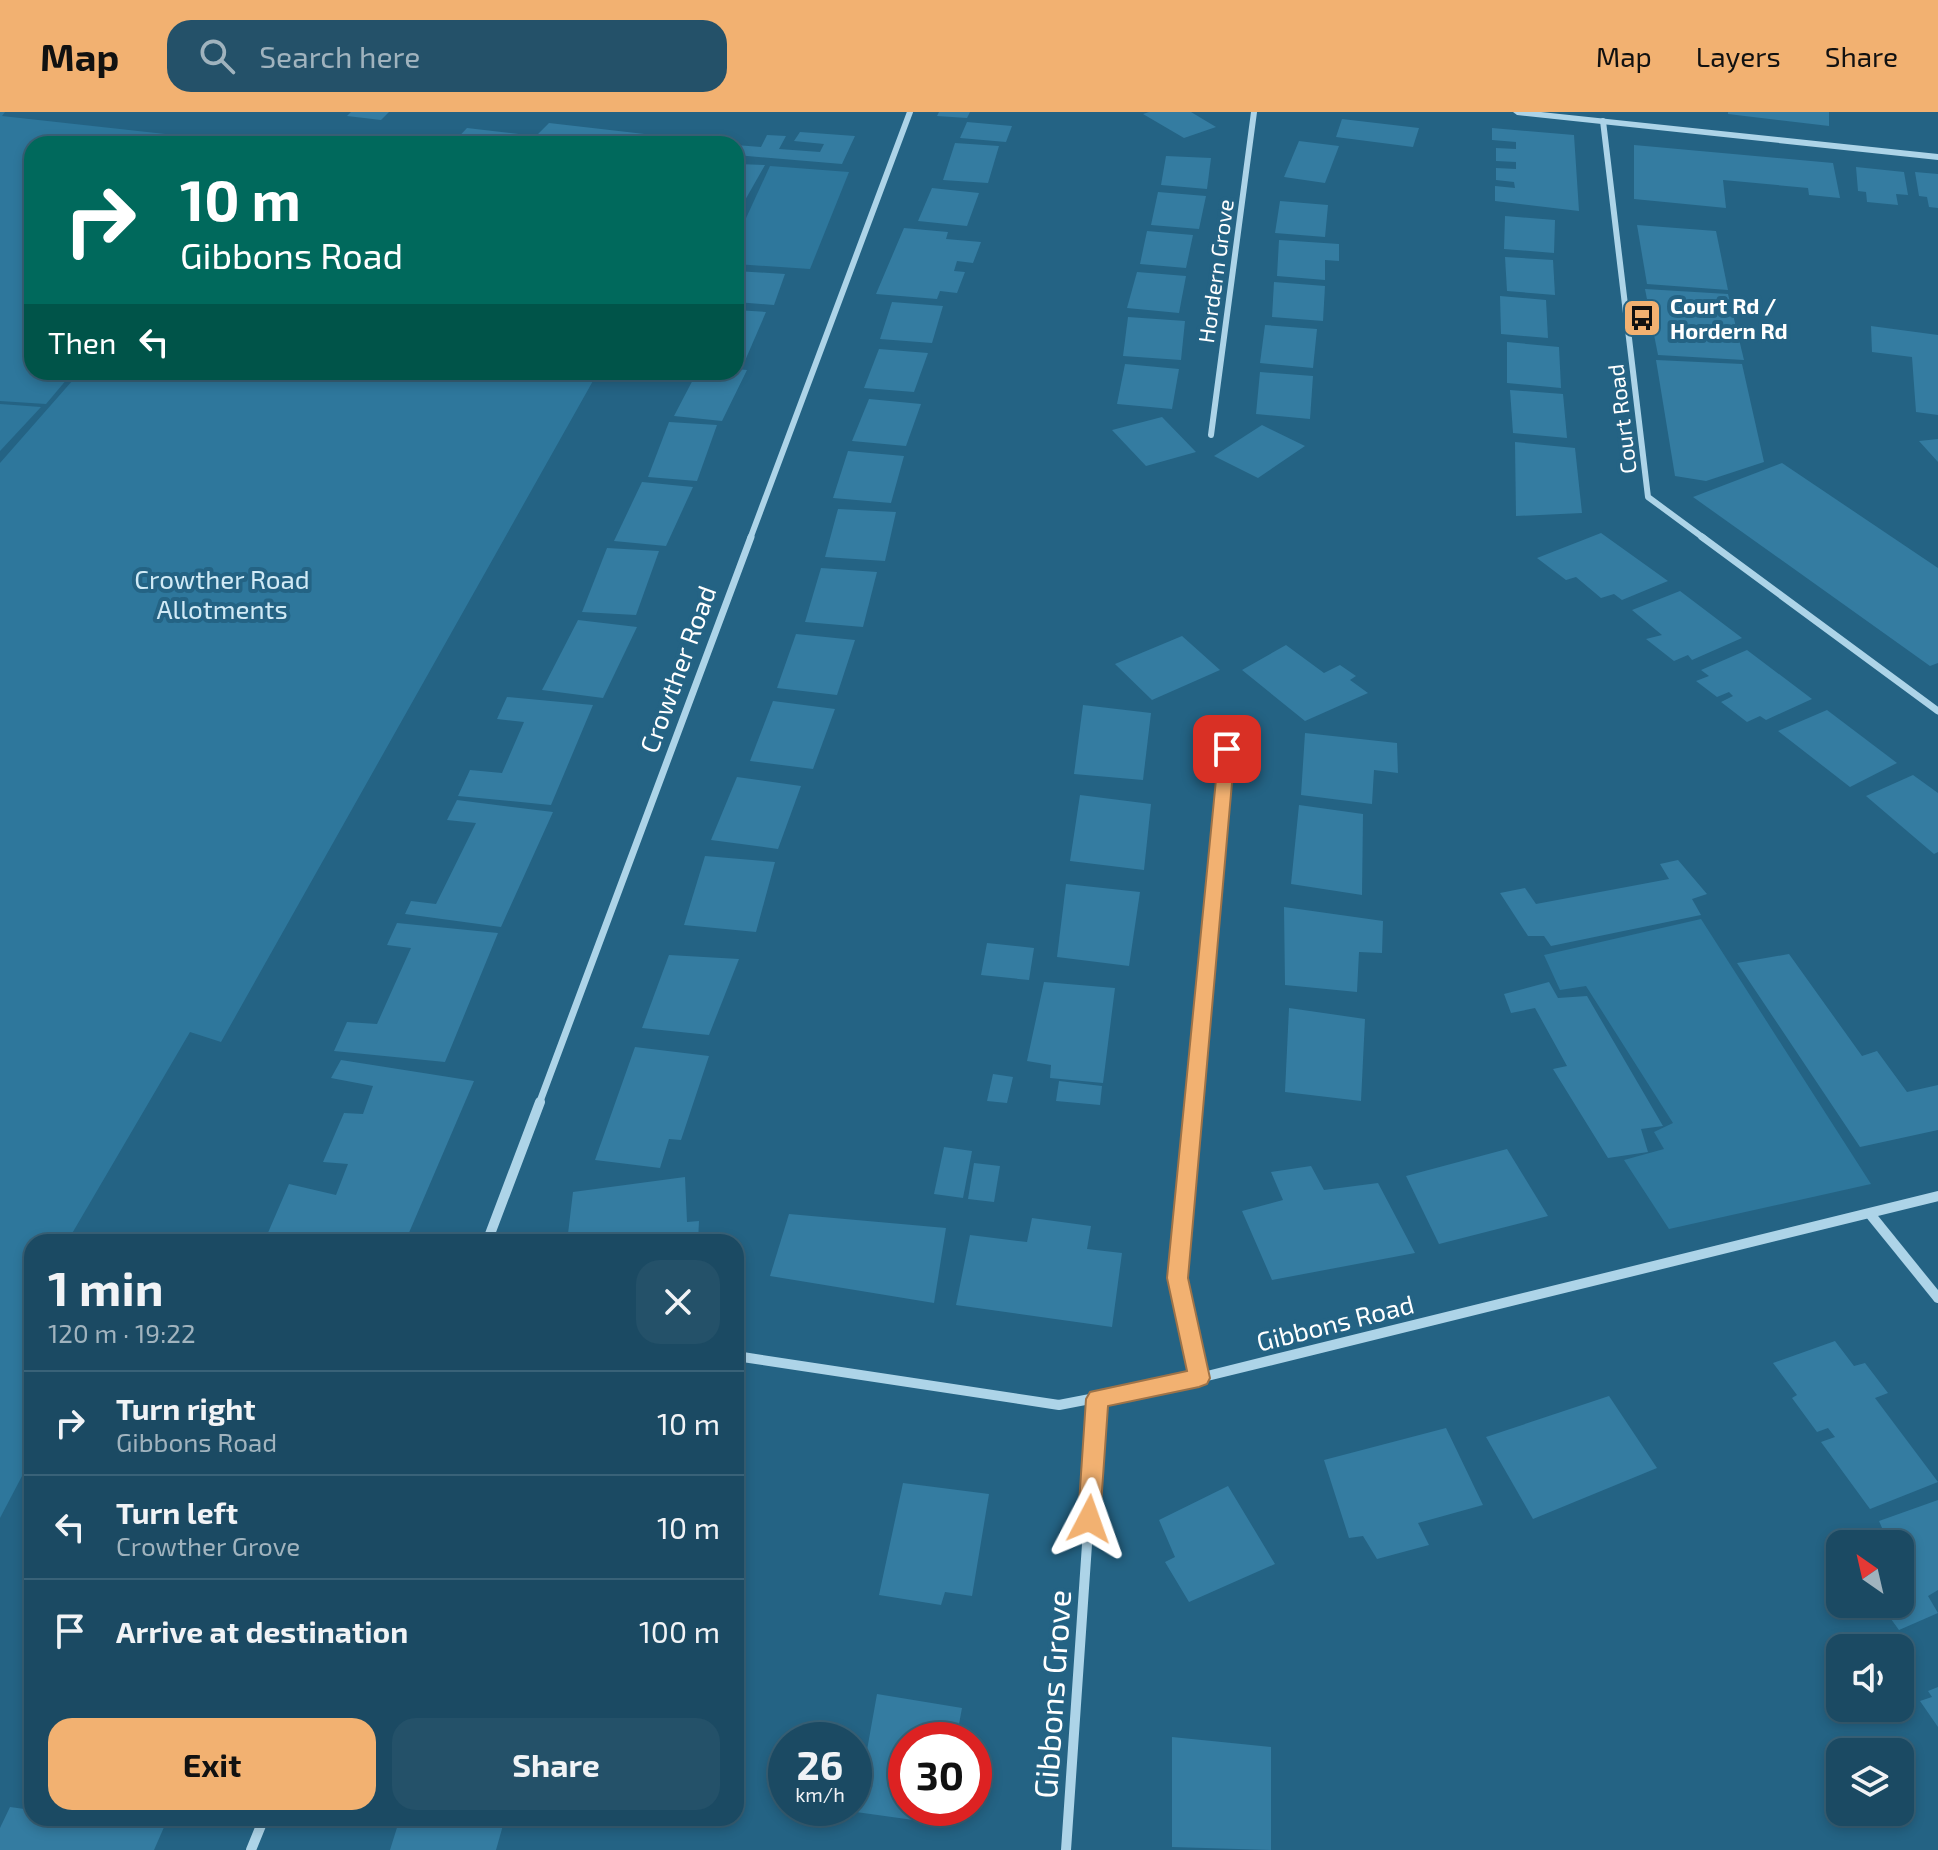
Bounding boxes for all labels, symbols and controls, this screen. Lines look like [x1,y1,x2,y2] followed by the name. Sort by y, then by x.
[167,20,727,92] search box
[40,33,119,79] text: Map
[195,34,239,78] icon: search
[259,38,420,74] text: Search here
[1596,39,1652,73] text: Map
[1696,39,1781,73] text: Layers
[1825,39,1898,73] text: Share
[180,165,301,232] text: 10 m
[48,168,152,272] icon: right
[1192,197,1238,345] street label: Hordern Grove
[180,233,403,276] text: Gibbons Road
[1670,292,1788,343] place label: Court Rd / Hordern Rd
[1621,297,1663,339] bus stop icon: Court Rd / Hordern Rd
[132,320,176,364] icon: left
[48,324,116,360] text: Then
[1601,363,1641,475] street label: Court Road
[134,563,310,624] park label: Crowther Road Allotments
[632,581,722,757] street label: Crowther Road
[1193,715,1261,783] pin
[1205,727,1249,771] icon: arrive
[48,1258,164,1316] text: 1 min
[636,1260,720,1344] button: close
[1253,1287,1417,1357] street label: Gibbons Road
[48,1317,196,1348] text: 120 m · 19:22
[116,1390,256,1426] text: Turn right
[48,1401,92,1445] icon: right
[657,1405,720,1441] text: 10 m
[116,1426,277,1457] text: Gibbons Road
[1047,1477,1131,1561] position arrow
[116,1494,238,1530] text: Turn left
[48,1505,92,1549] icon: left
[657,1509,720,1545] text: 10 m
[116,1530,300,1561] text: Crowther Grove
[1826,1530,1914,1618] north arrow
[1826,1530,1914,1826] map controls
[1025,1588,1077,1800] street label: Gibbons Grove
[48,1609,92,1653] icon: arrive
[116,1613,408,1649] text: Arrive at destination
[639,1613,720,1649] text: 100 m
[1826,1634,1914,1722] button: sound
[48,1718,376,1810] button: Exit
[392,1718,720,1810] button: Share
[888,1722,992,1826] speed limit sign: 30
[1826,1738,1914,1826] button: layers
[797,1740,843,1788] text: 26
[795,1782,845,1806] text: km/h

